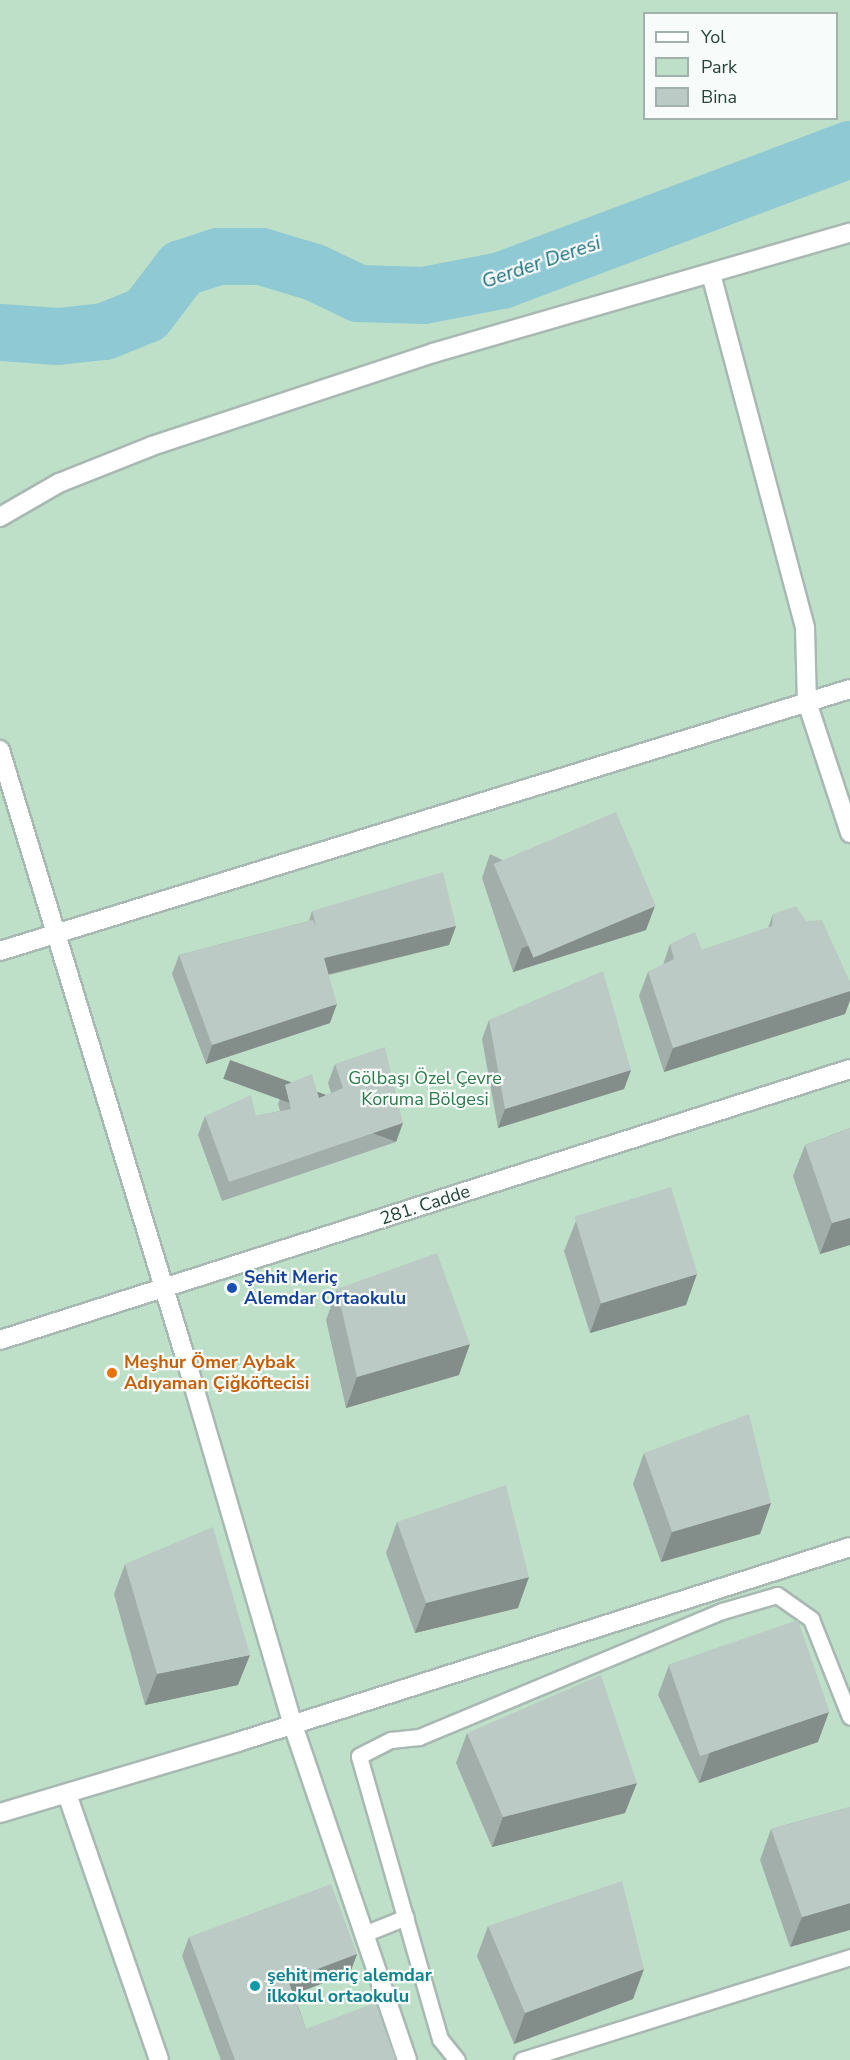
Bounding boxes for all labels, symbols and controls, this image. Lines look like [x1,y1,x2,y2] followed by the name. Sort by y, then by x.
[643,12,838,120] legend
[701,25,726,49] text: Yol
[701,55,737,79] text: Park
[701,85,737,109] text: Bina
[478,230,604,294] water label: Gerder Deresi
[348,1068,502,1110] park label: Gölbaşı Özel Çevre Koruma Bölgesi
[377,1180,473,1230] street label: 281. Cadde
[244,1267,406,1310] place label: Şehit Meriç Alemdar Ortaokulu
[225,1281,239,1295] marker: Şehit Meriç Alemdar Ortaokulu
[124,1352,309,1394] place label: Meşhur Ömer Aybak Adıyaman Çiğköftecisi
[105,1366,119,1380] marker: Meşhur Ömer Aybak Adıyaman Çiğköftecisi
[267,1965,432,2008] place label: şehit meriç alemdar ilkokul ortaokulu
[248,1979,262,1993] marker: şehit meriç alemdar ilkokul ortaokulu

